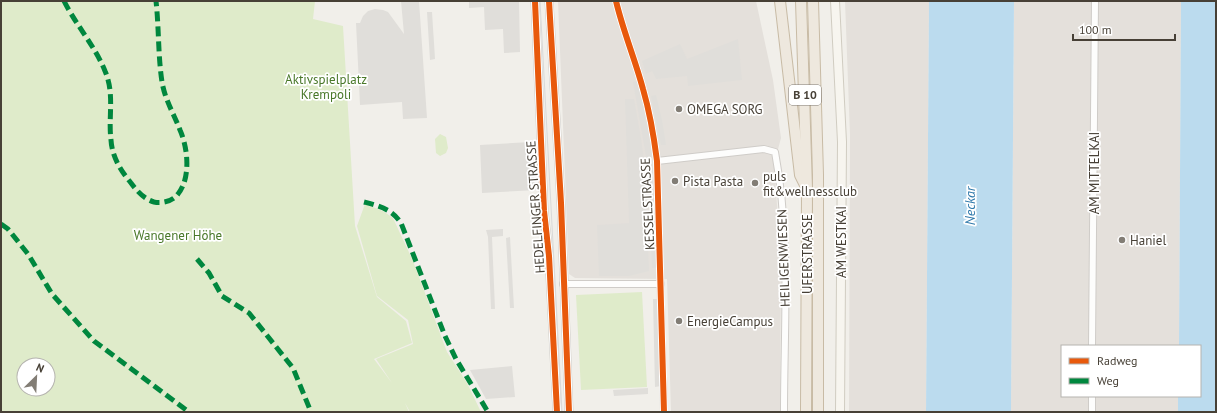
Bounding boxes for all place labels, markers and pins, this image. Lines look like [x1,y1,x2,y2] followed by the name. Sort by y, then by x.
[687,101,763,118] place label: OMEGA SORG
[674,104,684,114] marker: OMEGA SORG
[763,168,857,200] place label: puls fit&wellnessclub
[683,173,743,190] place label: Pista Pasta
[670,176,680,186] marker: Pista Pasta
[750,178,760,188] marker: puls fit&wellnessclub
[1130,232,1166,249] place label: Haniel
[1117,235,1127,245] marker: Haniel
[687,313,773,330] place label: EnergieCampus
[674,316,684,326] marker: EnergieCampus

